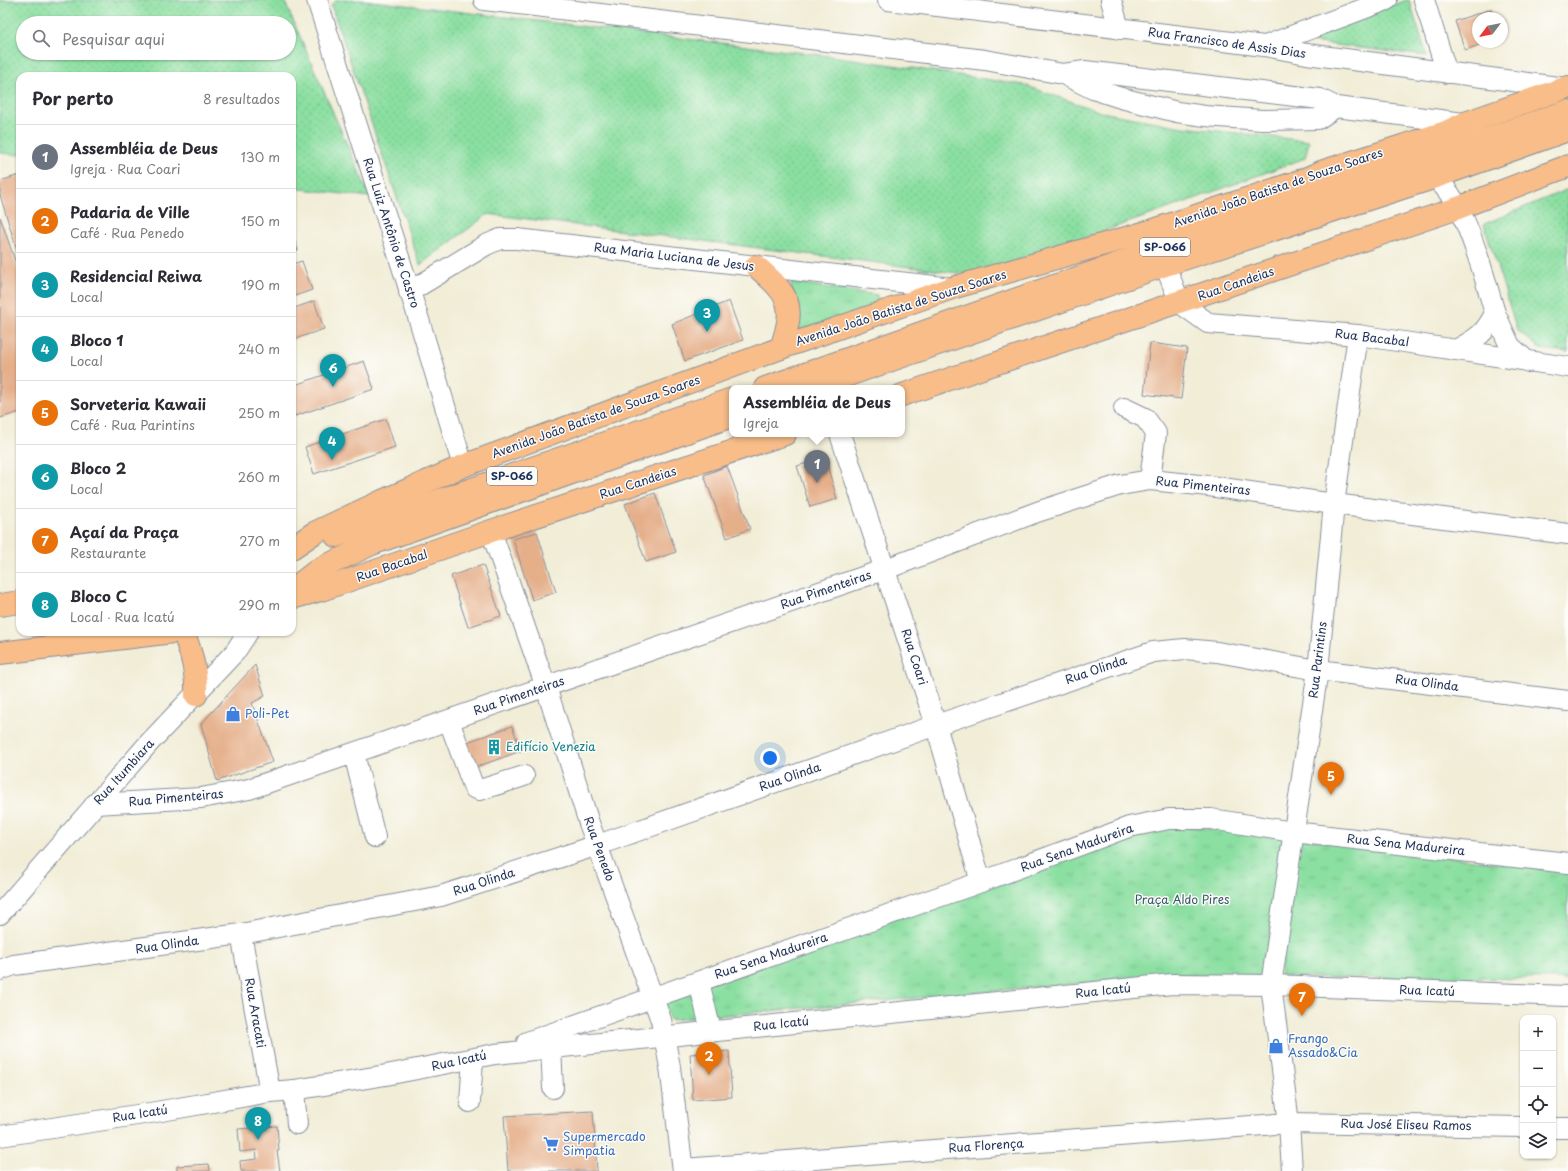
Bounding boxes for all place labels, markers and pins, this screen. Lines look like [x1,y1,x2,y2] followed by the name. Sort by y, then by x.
[694,299,720,332] pin: 3
[320,354,346,387] pin: 6
[319,427,345,460] pin: 4
[804,450,830,483] pin: 1
[245,704,289,722] place label: Poli-Pet
[224,705,242,723] shop icon: Poli-Pet
[506,737,596,755] place label: Edifício Venezia
[485,738,503,756] building icon: Edifício Venezia
[1318,762,1344,795] pin: 5
[1289,983,1315,1016] pin: 7
[1288,1029,1359,1061] place label: Frango Assado&Cia
[1267,1037,1285,1055] shop icon: Frango Assado&Cia
[696,1042,722,1075] pin: 2
[245,1107,271,1140] pin: 8
[563,1127,646,1159] place label: Supermercado Simpatia
[542,1135,560,1153] supermarket icon: Supermercado Simpatia

